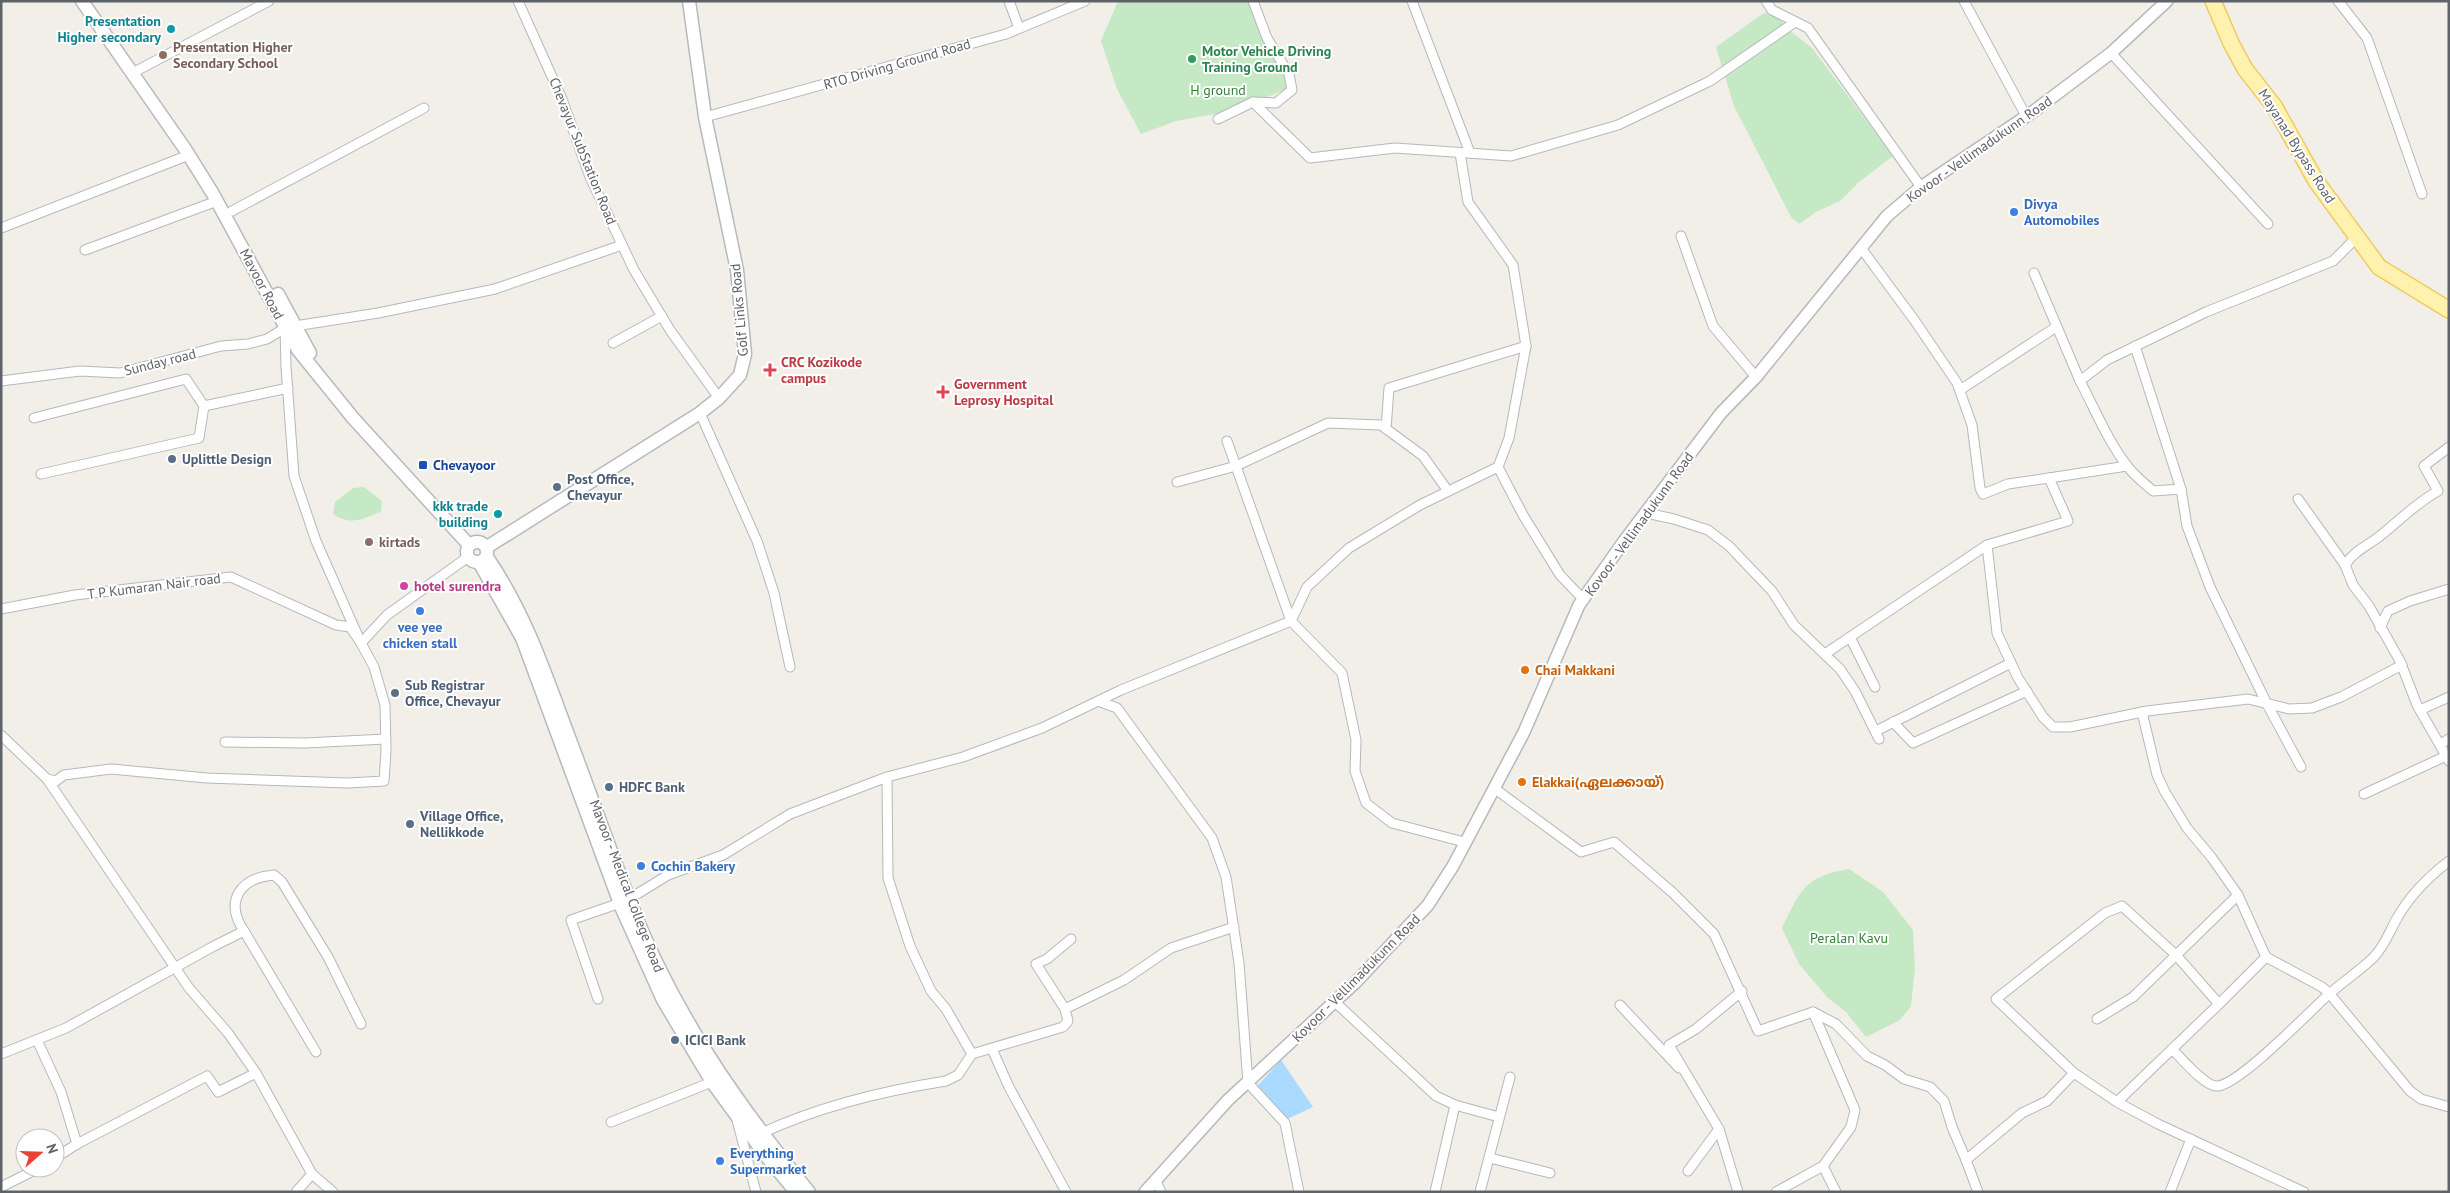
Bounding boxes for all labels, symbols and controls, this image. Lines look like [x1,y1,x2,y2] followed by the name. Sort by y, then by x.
[57,12,161,46] place label: Presentation Higher secondary
[165,23,177,35] marker: Presentation Higher secondary
[822,34,972,94] street label: RTO Driving Ground Road
[173,38,293,72] place label: Presentation Higher Secondary School
[1202,42,1331,76] place label: Motor Vehicle Driving Training Ground
[157,49,169,61] marker: Presentation Higher Secondary School
[1186,53,1198,65] marker: Motor Vehicle Driving Training Ground
[545,75,621,227] street label: Chevayur SubStation Road
[1190,81,1246,99] park label: H ground
[2254,85,2340,207] street label: Mayanad Bypass Road
[1903,92,2055,206] street label: Kovoor - Vellimadukunn Road
[2024,195,2100,229] place label: Divya Automobiles
[2008,206,2020,218] marker: Divya Automobiles
[236,245,288,323] street label: Mavoor Road
[726,263,752,357] street label: Golf Links Road
[122,344,198,380] street label: Sunday road
[781,353,862,387] place label: CRC Kozikode campus
[763,363,777,377] marker: CRC Kozikode campus
[954,375,1054,409] place label: Government Leprosy Hospital
[936,385,950,399] marker: Government Leprosy Hospital
[1581,448,1697,600] street label: Kovoor - Vellimadukunn Road
[182,450,272,468] place label: Uplittle Design
[166,453,178,465] marker: Uplittle Design
[433,456,496,474] place label: Chevayoor
[417,459,429,471] marker: Chevayoor
[567,470,634,504] place label: Post Office, Chevayur
[551,481,563,493] marker: Post Office, Chevayur
[433,497,488,531] place label: kkk trade building
[492,508,504,520] marker: kkk trade building
[379,533,420,551] place label: kirtads
[363,536,375,548] marker: kirtads
[86,569,222,603] street label: T P Kumaran Nair road
[414,577,501,595] place label: hotel surendra
[398,580,410,592] marker: hotel surendra
[414,605,426,617] marker: vee yee chicken stall
[383,618,458,652] place label: vee yee chicken stall
[1535,661,1615,679] place label: Chai Makkani
[1519,664,1531,676] marker: Chai Makkani
[405,676,501,710] place label: Sub Registrar Office, Chevayur
[389,687,401,699] marker: Sub Registrar Office, Chevayur
[1532,773,1664,791] place label: Elakkai(ഏലക്കായ്)
[1516,776,1528,788] marker: Elakkai(ഏലക്കായ്)
[619,778,685,796] place label: HDFC Bank
[603,781,615,793] marker: HDFC Bank
[586,797,668,975] street label: Mavoor - Medical College Road
[419,807,503,841] place label: Village Office, Nellikkode
[404,818,416,830] marker: Village Office, Nellikkode
[651,857,735,875] place label: Cochin Bakery
[635,860,647,872] marker: Cochin Bakery
[1288,910,1424,1046] street label: Kovoor - Vellimadukunn Road
[1810,929,1888,947] park label: Peralan Kavu
[685,1031,746,1049] place label: ICICI Bank
[669,1034,681,1046] marker: ICICI Bank
[15,1128,65,1178] north arrow
[42,1141,62,1156] text: N
[730,1144,806,1178] place label: Everything Supermarket
[714,1155,726,1167] marker: Everything Supermarket

